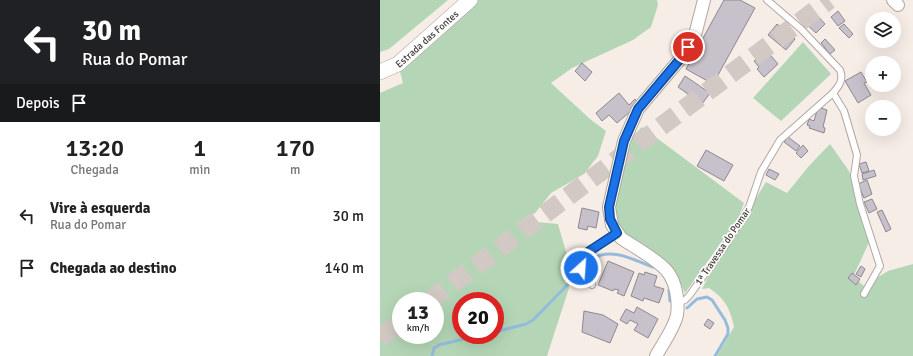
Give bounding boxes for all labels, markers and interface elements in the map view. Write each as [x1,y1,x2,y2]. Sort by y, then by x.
street label: Estrada das Fontes [393,8,462,70]
map controls [865,12,901,136]
button: layers [865,12,901,48]
text: 30 m [82,14,141,48]
icon: left [16,16,68,68]
pin [671,30,705,64]
icon: arrive [677,36,699,58]
text: Rua do Pomar [82,48,187,70]
button: + [865,56,901,92]
icon: arrive [68,92,90,114]
text: Depois [16,94,60,112]
button: − [865,100,901,136]
text: 13:20 [65,133,124,163]
text: 1 [193,133,206,163]
text: 170 [276,133,315,163]
text: Chegada [71,162,119,178]
text: min [189,162,210,178]
text: m [290,162,300,178]
text: Vire à esquerda [50,199,150,217]
icon: left [16,205,38,227]
street label: 1ª Travessa do Pomar [693,206,753,287]
text: 30 m [333,207,364,225]
text: Rua do Pomar [50,217,126,233]
position arrow [560,247,602,289]
icon: arrive [16,257,38,279]
text: Chegada ao destino [50,259,177,277]
text: 140 m [324,259,364,277]
speed limit sign: 20 [452,292,504,344]
text: 13 [407,300,429,325]
text: km/h [407,322,429,334]

